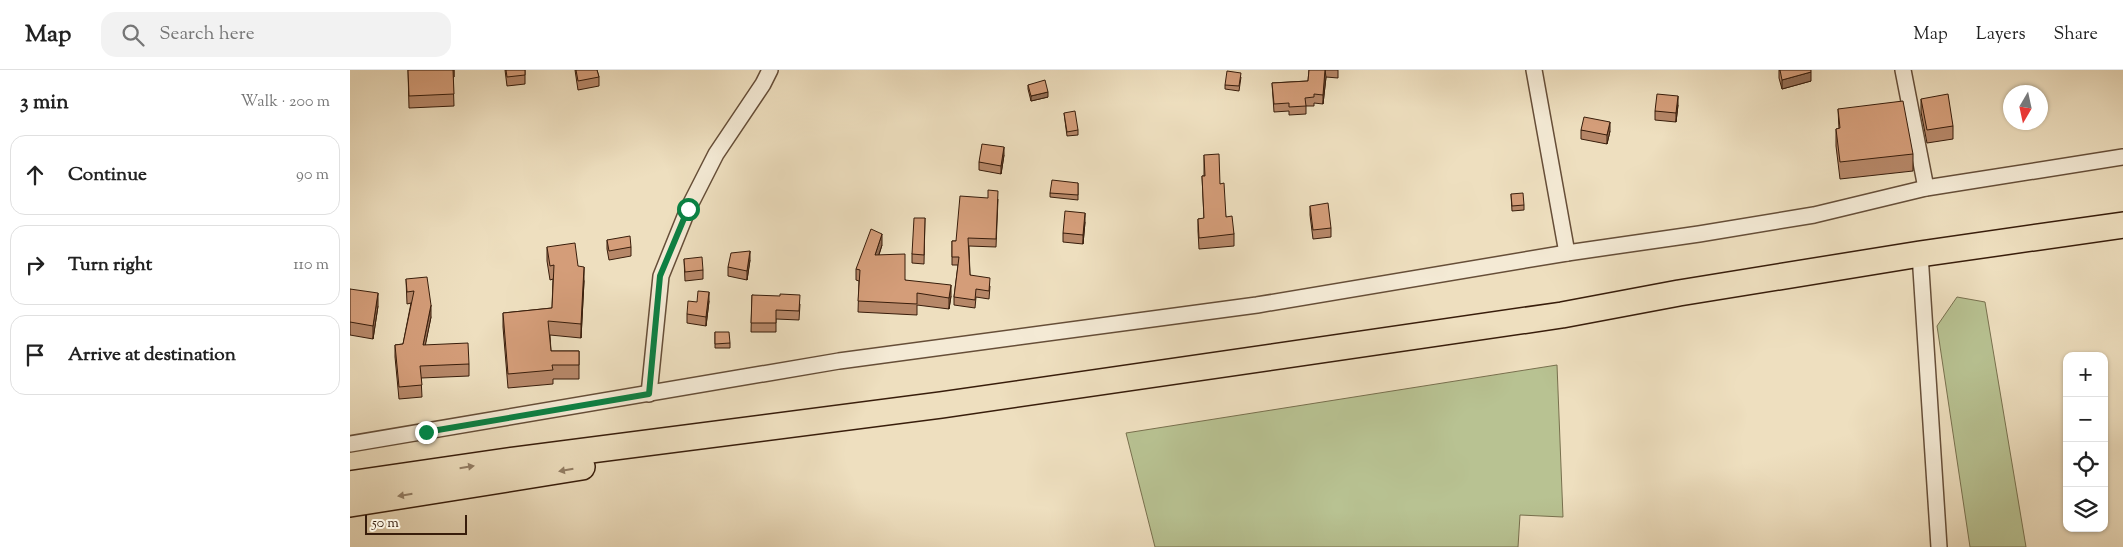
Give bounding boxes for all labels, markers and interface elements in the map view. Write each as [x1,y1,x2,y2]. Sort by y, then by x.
search box [101,12,451,57]
text: Map [25,18,71,52]
icon: search [119,21,147,49]
text: Search here [159,21,255,48]
text: Map [1913,22,1948,48]
text: Layers [1976,22,2026,48]
text: Share [2054,22,2098,48]
north arrow [2003,85,2048,130]
text: 3 min [20,88,69,118]
text: Walk · 200 m [241,91,330,114]
icon: ahead [21,161,49,189]
text: Continue [68,162,147,189]
text: 90 m [296,164,329,187]
route start [677,198,700,221]
icon: right [21,251,49,279]
text: Turn right [68,252,152,279]
text: 110 m [293,254,329,277]
icon: arrive [21,341,49,369]
text: Arrive at destination [68,342,236,369]
map controls [2063,352,2108,532]
button: + [2063,352,2108,397]
button: − [2063,397,2108,442]
route end [415,421,438,444]
button: locate [2063,442,2108,487]
one-way arrow [460,462,476,470]
one-way arrow [557,466,573,474]
button: layers [2063,487,2108,532]
one-way arrow [397,492,413,500]
scale bar [365,512,468,535]
text: 50 m [372,514,399,534]

